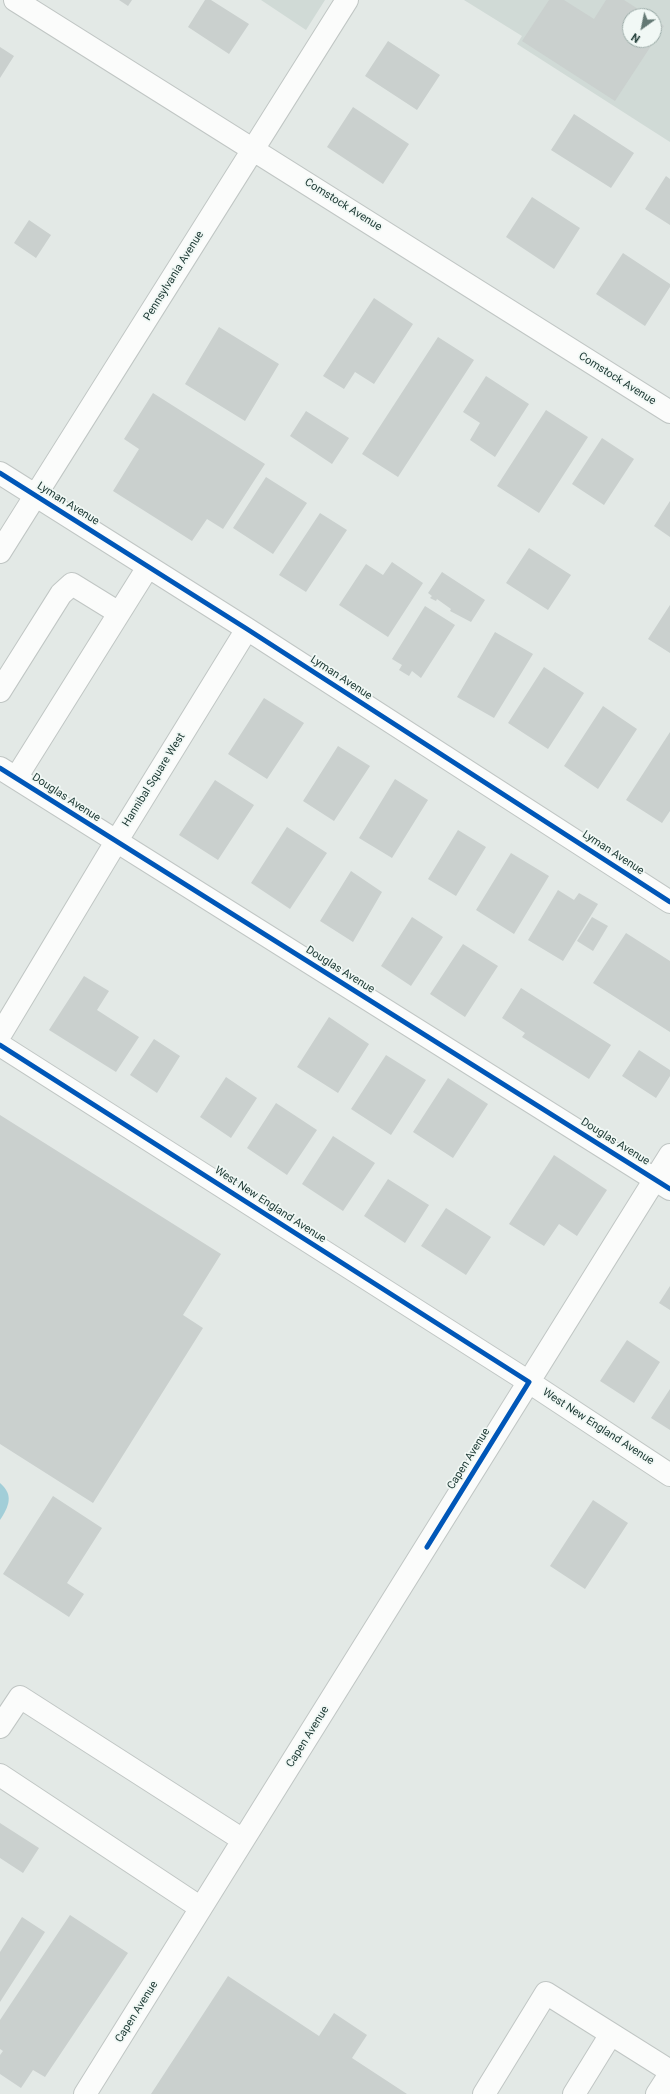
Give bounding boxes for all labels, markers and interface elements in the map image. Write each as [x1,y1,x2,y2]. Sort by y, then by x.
north arrow [622,8,662,48]
text: N [629,30,643,45]
street label: Comstock Avenue [302,176,384,234]
street label: Pennsylvania Avenue [141,229,207,323]
street label: Comstock Avenue [576,350,658,408]
street label: Lyman Avenue [34,480,102,528]
street label: Lyman Avenue [308,653,374,703]
street label: Hannibal Square West [120,731,188,829]
street label: Douglas Avenue [29,771,103,825]
street label: Lyman Avenue [580,828,646,878]
street label: Douglas Avenue [303,944,377,996]
street label: Douglas Avenue [578,1116,652,1168]
street label: West New England Avenue [212,1164,328,1246]
street label: West New England Avenue [540,1386,656,1468]
street label: Capen Avenue [445,1426,493,1492]
street label: Capen Avenue [284,1704,332,1770]
street label: Capen Avenue [113,1979,161,2045]

